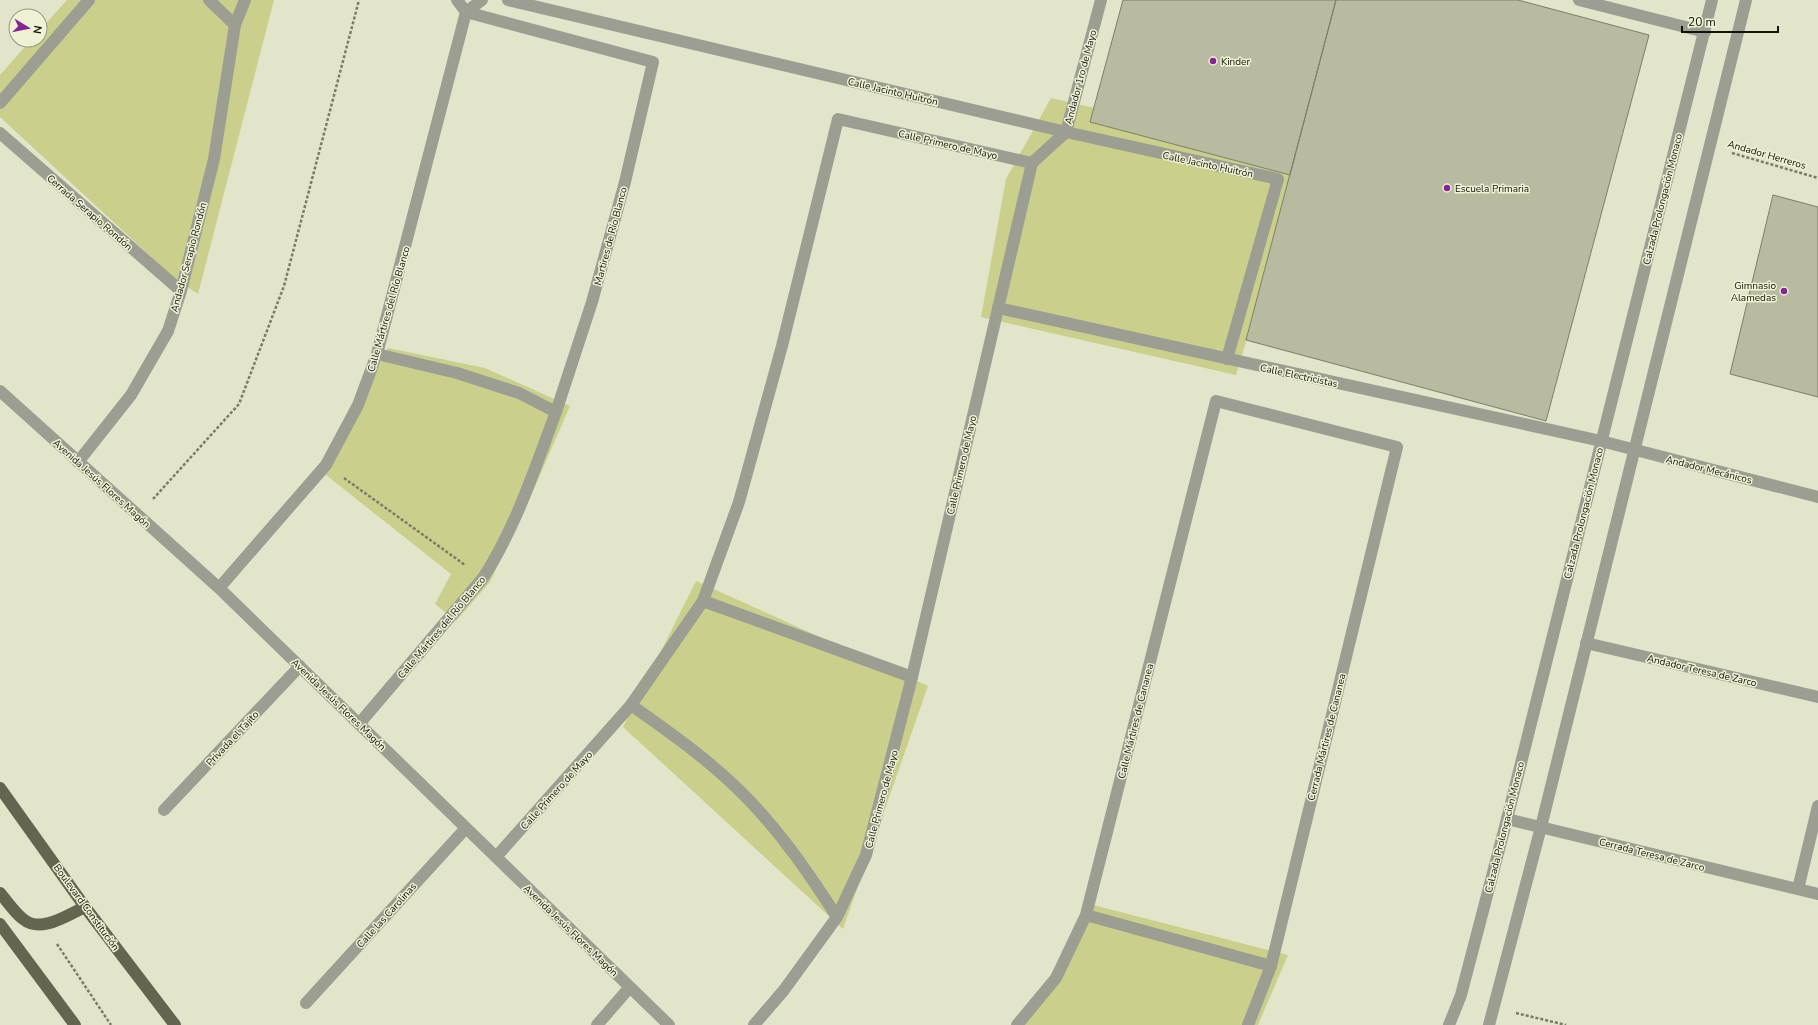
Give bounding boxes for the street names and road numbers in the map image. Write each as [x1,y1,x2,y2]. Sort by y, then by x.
street label: Andador 1ro de Mayo [1062,28,1100,126]
street label: Calle Jacinto Huitrón [846,75,939,109]
street label: Calle Primero de Mayo [897,127,999,163]
street label: Calzada Prolongación Monaco [1640,132,1686,266]
street label: Andador Herreros [1726,137,1808,173]
street label: Calle Jacinto Huitrón [1161,149,1254,181]
street label: Cerrada Serapio Rondón [44,172,135,254]
street label: Martires de Río Blanco [591,185,631,287]
street label: Andador Serapio Rondón [168,201,210,314]
street label: Calle Mártires del Río Blanco [364,244,414,374]
street label: Calle Electricistas [1259,361,1339,391]
street label: Calle Primero de Mayo [944,414,980,516]
street label: Avenida Jesús Flores Magón [50,436,153,531]
street label: Calzada Prolongación Monaco [1561,446,1607,580]
street label: Andador Mecánicos [1664,452,1753,487]
street label: Calle Mártires del Río Blanco [395,573,489,682]
street label: Andador Teresa de Zarco [1646,652,1758,691]
street label: Avenida Jesús Flores Magón [288,656,389,754]
street label: Calle Mártires de Cananea [1115,662,1157,780]
street label: Cerrada Mártires de Cananea [1304,672,1350,802]
street label: Privada el Tajito [203,708,262,770]
street label: Calle Primero de Mayo [518,748,596,833]
street label: Calle Primero de Mayo [862,748,902,850]
street label: Calzada Prolongación Monaco [1482,760,1528,894]
street label: Cerrada Teresa de Zarco [1598,835,1706,875]
street label: Boulevard Constitución [50,861,122,954]
street label: Calle las Carolinas [354,880,420,951]
street label: Avenida Jesús Flores Magón [520,882,621,980]

